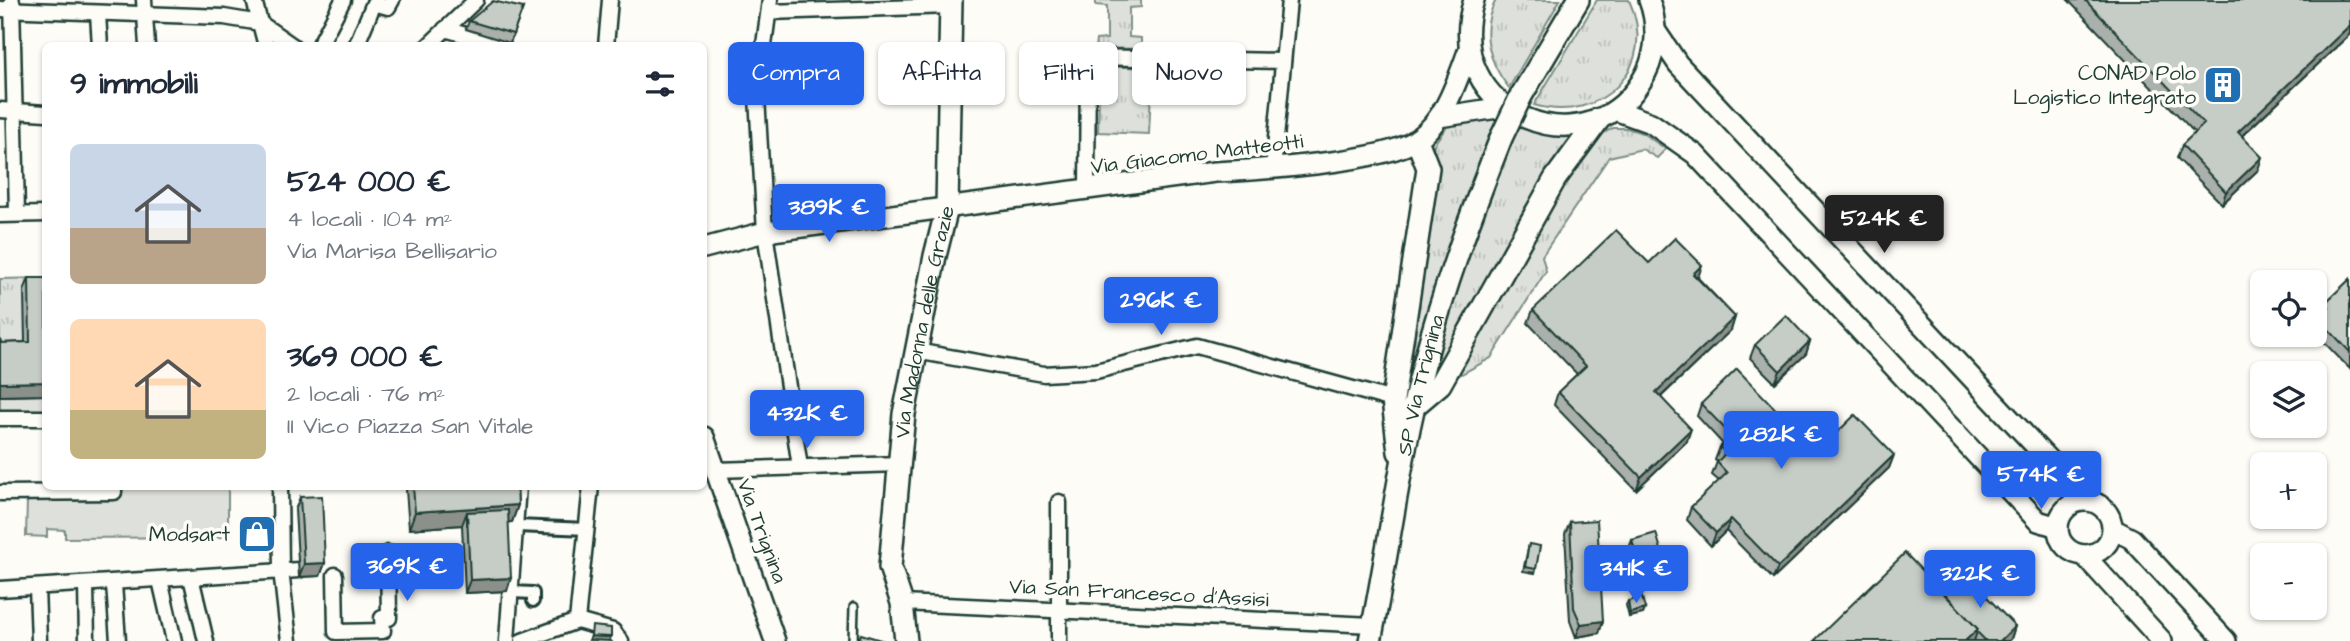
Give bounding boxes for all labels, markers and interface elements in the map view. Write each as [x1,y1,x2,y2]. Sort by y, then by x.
chip: Compra [728,42,864,105]
chip: Affitta [878,42,1005,105]
chip: Filtri [1019,42,1118,105]
chip: Nuovo [1132,42,1246,105]
place label: CONAD Polo Logistico Integrato [2013,59,2196,114]
text: 9 immobili [70,63,198,105]
building icon: CONAD Polo Logistico Integrato [2202,64,2244,106]
icon: filters [641,65,679,103]
street label: Via Giacomo Matteotti [1089,127,1305,181]
text: 524 000 € [287,161,450,203]
icon: home [126,172,210,256]
pin: 389K € [772,184,886,244]
text: 389K € [788,191,870,223]
pin: 524K € [1827,196,1941,255]
text: 524K € [1841,202,1927,234]
text: 4 locali · 104 m² [287,203,452,235]
street label: Via Madonna delle Grazie [887,203,962,439]
text: Via Marisa Bellisario [287,235,497,267]
map controls [2250,270,2327,620]
button: locate [2250,270,2327,347]
pin: 296K € [1104,278,1218,337]
text: 296K € [1120,284,1202,316]
street label: SP Via Trignina [1389,310,1452,458]
text: 369 000 € [287,336,443,378]
icon: home [126,347,210,431]
button: layers [2250,361,2327,438]
text: 2 locali · 76 m² [287,378,445,410]
pin: 432K € [750,391,864,450]
text: 432K € [766,397,848,429]
text: II Vico Piazza San Vitale [287,410,533,442]
pin: 282K € [1724,412,1838,471]
text: 282K € [1740,418,1822,450]
pin: 574K € [1984,452,2098,511]
button: + [2250,452,2327,529]
text: 574K € [1997,458,2085,490]
street label: Via Trignina [728,475,794,588]
shop icon: Modsart [236,513,278,555]
place label: Modsart [149,520,230,549]
button: − [2250,543,2327,620]
pin: 369K € [350,544,464,603]
pin: 341K € [1579,546,1693,605]
text: 369K € [367,550,447,582]
pin: 322K € [1923,550,2037,610]
text: 341K € [1600,552,1672,584]
text: 322K € [1940,557,2020,589]
street label: Via San Francesco d'Assisi [1008,572,1270,614]

